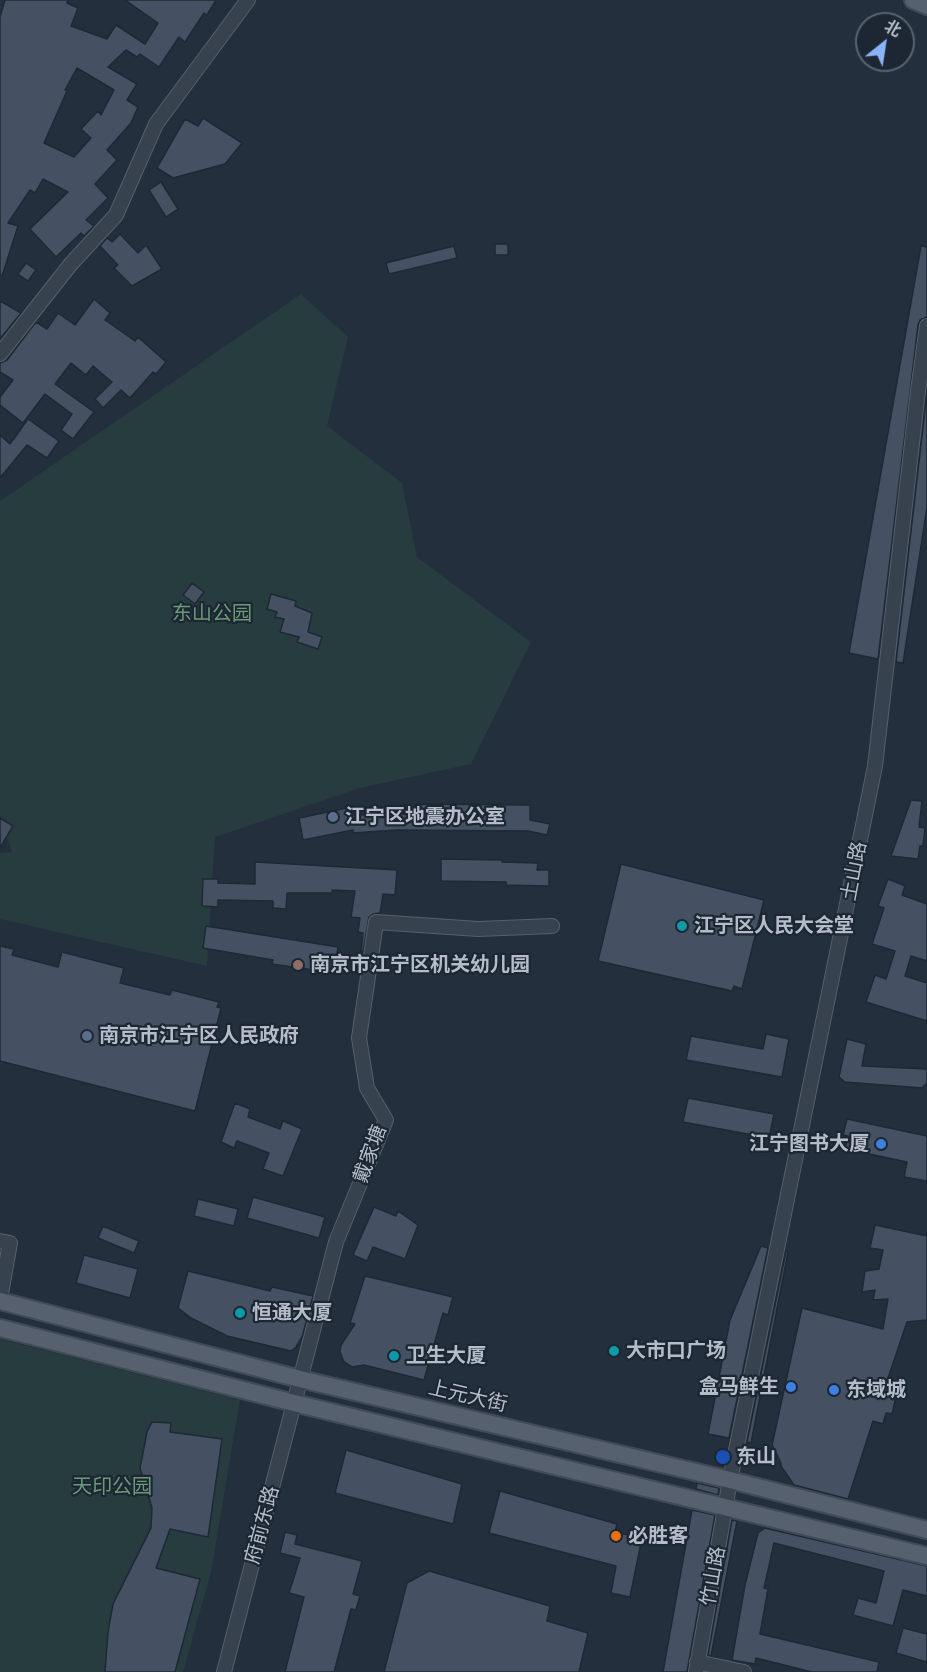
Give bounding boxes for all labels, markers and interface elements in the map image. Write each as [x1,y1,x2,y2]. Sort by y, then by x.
north arrow [855,12,915,72]
text: 北 [882,16,904,40]
park label: 东山公园 [172,602,252,626]
place label: 江宁区地震办公室 [345,805,505,829]
marker: 江宁区地震办公室 [326,810,340,824]
street label: 土山路 [836,839,872,903]
place label: 江宁区人民大会堂 [694,914,854,938]
marker: 江宁区人民大会堂 [675,919,689,933]
place label: 南京市江宁区机关幼儿园 [310,953,530,977]
marker: 南京市江宁区机关幼儿园 [291,958,305,972]
place label: 南京市江宁区人民政府 [99,1024,299,1048]
marker: 南京市江宁区人民政府 [80,1029,94,1043]
street label: 戴家塘 [348,1122,392,1186]
place label: 江宁图书大厦 [749,1132,869,1156]
marker: 江宁图书大厦 [874,1137,888,1151]
place label: 恒通大厦 [252,1301,332,1325]
marker: 恒通大厦 [233,1306,247,1320]
place label: 大市口广场 [626,1339,726,1363]
place label: 卫生大厦 [406,1344,486,1368]
marker: 大市口广场 [607,1344,621,1358]
marker: 卫生大厦 [387,1349,401,1363]
street label: 上元大街 [426,1375,510,1417]
place label: 盒马鲜生 [699,1375,779,1399]
place label: 东域城 [846,1378,906,1402]
marker: 盒马鲜生 [784,1380,798,1394]
marker: 东域城 [827,1383,841,1397]
place label: 东山 [736,1445,776,1469]
marker: 东山 [714,1448,732,1466]
park label: 天印公园 [72,1475,152,1499]
street label: 府前东路 [240,1483,284,1567]
place label: 必胜客 [628,1524,688,1548]
marker: 必胜客 [609,1529,623,1543]
street label: 竹山路 [696,1544,730,1608]

